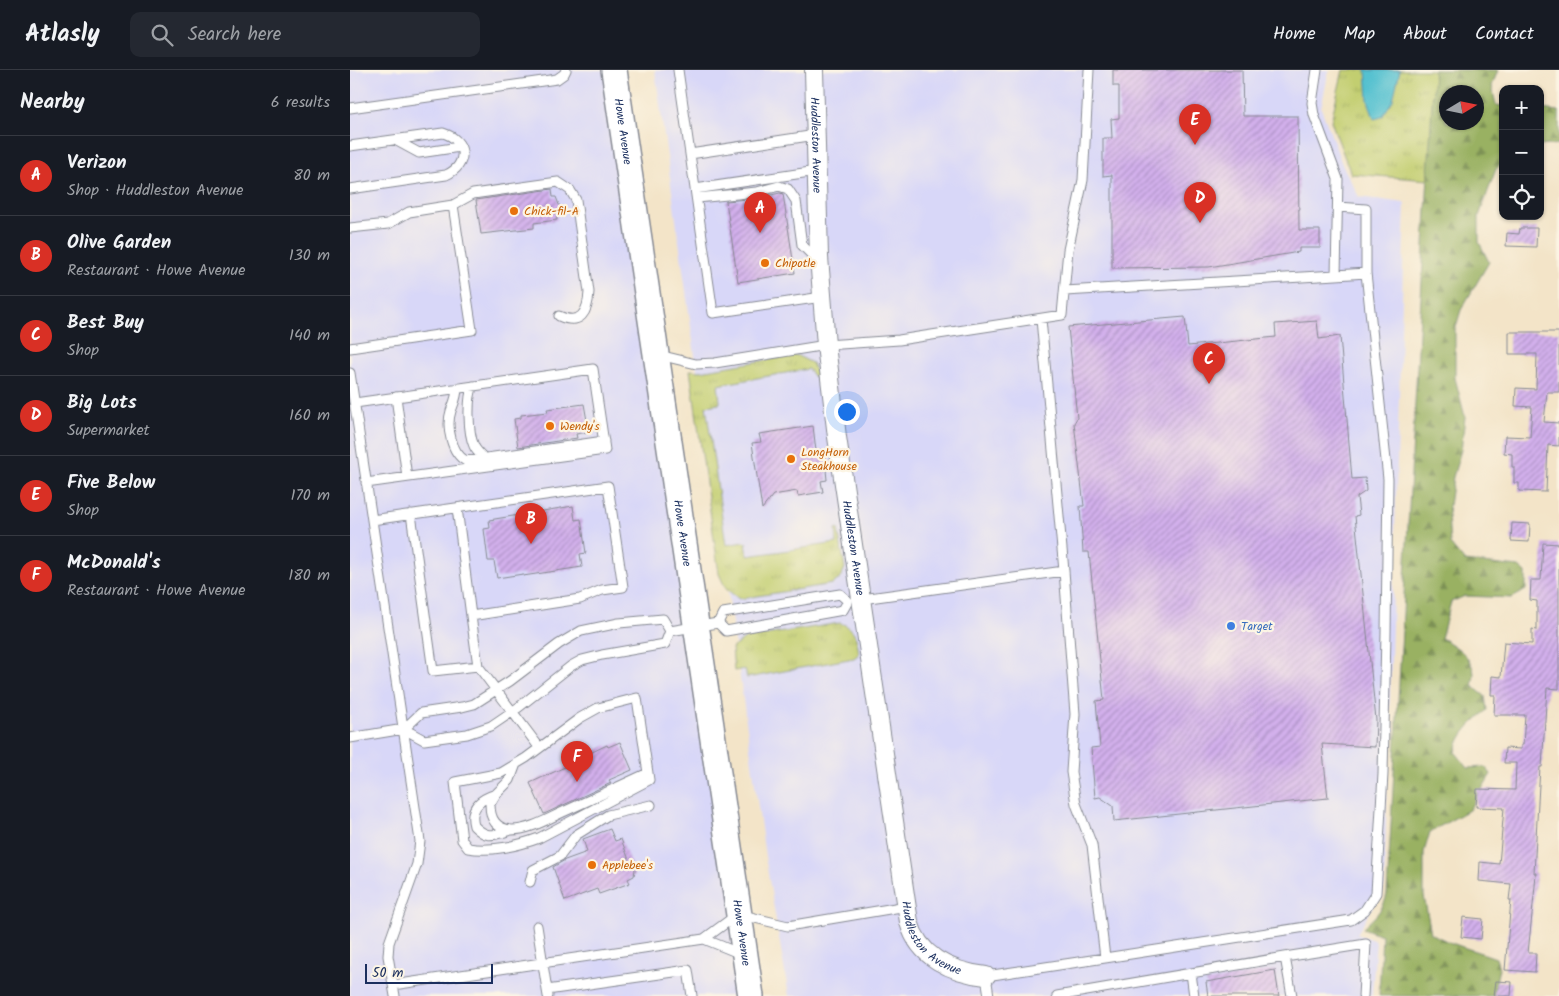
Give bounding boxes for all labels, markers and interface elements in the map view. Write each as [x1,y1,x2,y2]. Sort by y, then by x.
search box [130,12,480,57]
text: Atlasly [25,15,100,54]
text: Search here [188,20,281,50]
text: Home [1273,20,1316,49]
text: Map [1344,20,1375,49]
text: About [1403,20,1447,49]
text: Contact [1475,20,1534,49]
icon: search [148,21,176,49]
north arrow [1439,85,1484,130]
map controls [1499,85,1544,220]
button: + [1499,85,1544,130]
text: Nearby [20,86,85,119]
text: 6 results [271,90,330,115]
street label: Howe Avenue [609,97,637,167]
street label: Huddleston Avenue [805,97,827,194]
pin: E [1179,104,1211,145]
button: − [1499,130,1544,175]
text: Verizon [67,148,127,178]
text: A [31,163,41,188]
text: 80 m [293,163,330,188]
button: locate [1499,175,1544,220]
text: Shop · Huddleston Avenue [67,178,243,203]
pin: D [1184,182,1216,223]
pin: A [744,192,776,233]
place label: Chick-fil-A [524,202,579,221]
marker: Chick-fil-A [508,205,520,217]
text: Olive Garden [67,228,171,258]
text: B [31,243,41,268]
text: 130 m [289,243,330,268]
place label: Chipotle [775,254,816,273]
marker: Chipotle [759,257,771,269]
text: Restaurant · Howe Avenue [67,258,245,283]
text: Best Buy [67,308,144,338]
text: C [31,323,41,348]
text: 140 m [289,323,330,348]
text: Shop [67,338,99,363]
pin: C [1193,343,1225,384]
text: Big Lots [67,388,137,418]
your location [834,399,860,425]
text: D [31,403,41,428]
text: 160 m [289,403,330,428]
place label: Wendy's [560,417,600,436]
text: Supermarket [67,418,150,443]
marker: Wendy's [544,420,556,432]
place label: LongHorn Steakhouse [801,443,857,476]
marker: LongHorn Steakhouse [785,453,797,465]
text: Five Below [67,468,155,498]
text: E [32,483,40,508]
text: 170 m [290,483,330,508]
text: Shop [67,498,99,523]
street label: Howe Avenue [668,498,697,568]
street label: Huddleston Avenue [837,499,870,597]
pin: B [515,503,547,544]
text: McDonald's [67,548,161,578]
text: F [32,563,40,588]
text: 180 m [288,563,330,588]
text: Restaurant · Howe Avenue [67,578,245,603]
place label: Target [1241,617,1273,636]
marker: Target [1225,620,1237,632]
pin: F [561,741,593,782]
place label: Applebee's [602,856,653,875]
marker: Applebee's [586,859,598,871]
street label: Howe Avenue [727,898,756,968]
street label: Huddleston Avenue [896,900,965,980]
scale bar [365,961,492,984]
text: 50 m [372,962,403,984]

